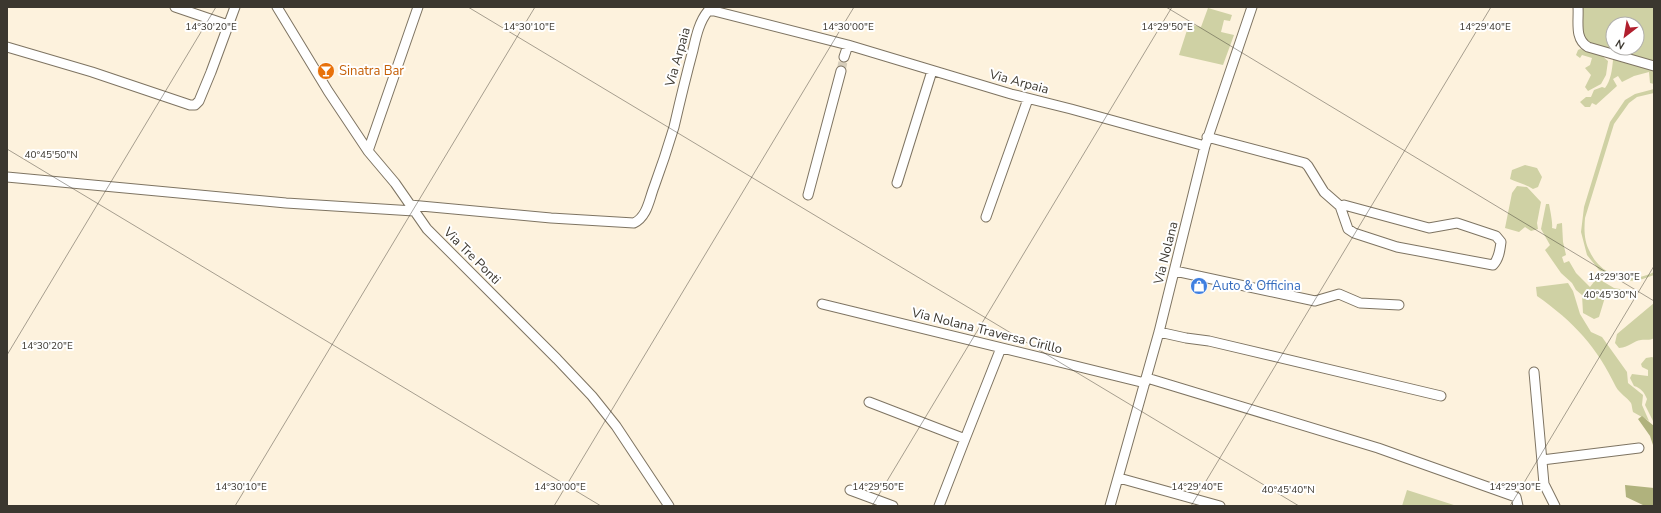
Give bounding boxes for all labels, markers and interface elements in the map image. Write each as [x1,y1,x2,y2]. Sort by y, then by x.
north arrow [1605,16,1645,56]
text: 14°30'20"E [185,20,237,34]
text: 14°30'10"E [503,20,555,34]
text: 14°30'00"E [822,20,874,34]
text: 14°29'50"E [1141,20,1193,34]
text: 14°29'40"E [1459,20,1511,34]
street label: Via Arpaia [661,25,695,90]
text: N [1613,36,1627,53]
bar icon: Sinatra Bar [316,61,336,81]
place label: Sinatra Bar [339,62,404,80]
street label: Via Arpaia [986,65,1051,99]
text: 40°45'50"N [24,148,78,162]
street label: Via Nolana [1149,220,1182,287]
street label: Via Tre Ponti [439,223,505,289]
text: 14°29'30"E [1588,270,1640,284]
shop icon: Auto & Officina [1189,276,1209,296]
place label: Auto & Officina [1212,277,1301,295]
text: 40°45'30"N [1583,288,1637,302]
street label: Via Nolana Traversa Cirillo [909,303,1064,358]
text: 14°30'20"E [21,339,73,353]
text: 14°30'10"E [215,480,267,494]
text: 14°30'00"E [534,480,586,494]
text: 14°29'50"E [852,480,904,494]
text: 14°29'40"E [1171,480,1223,494]
text: 14°29'30"E [1489,480,1541,494]
text: 40°45'40"N [1261,483,1315,497]

